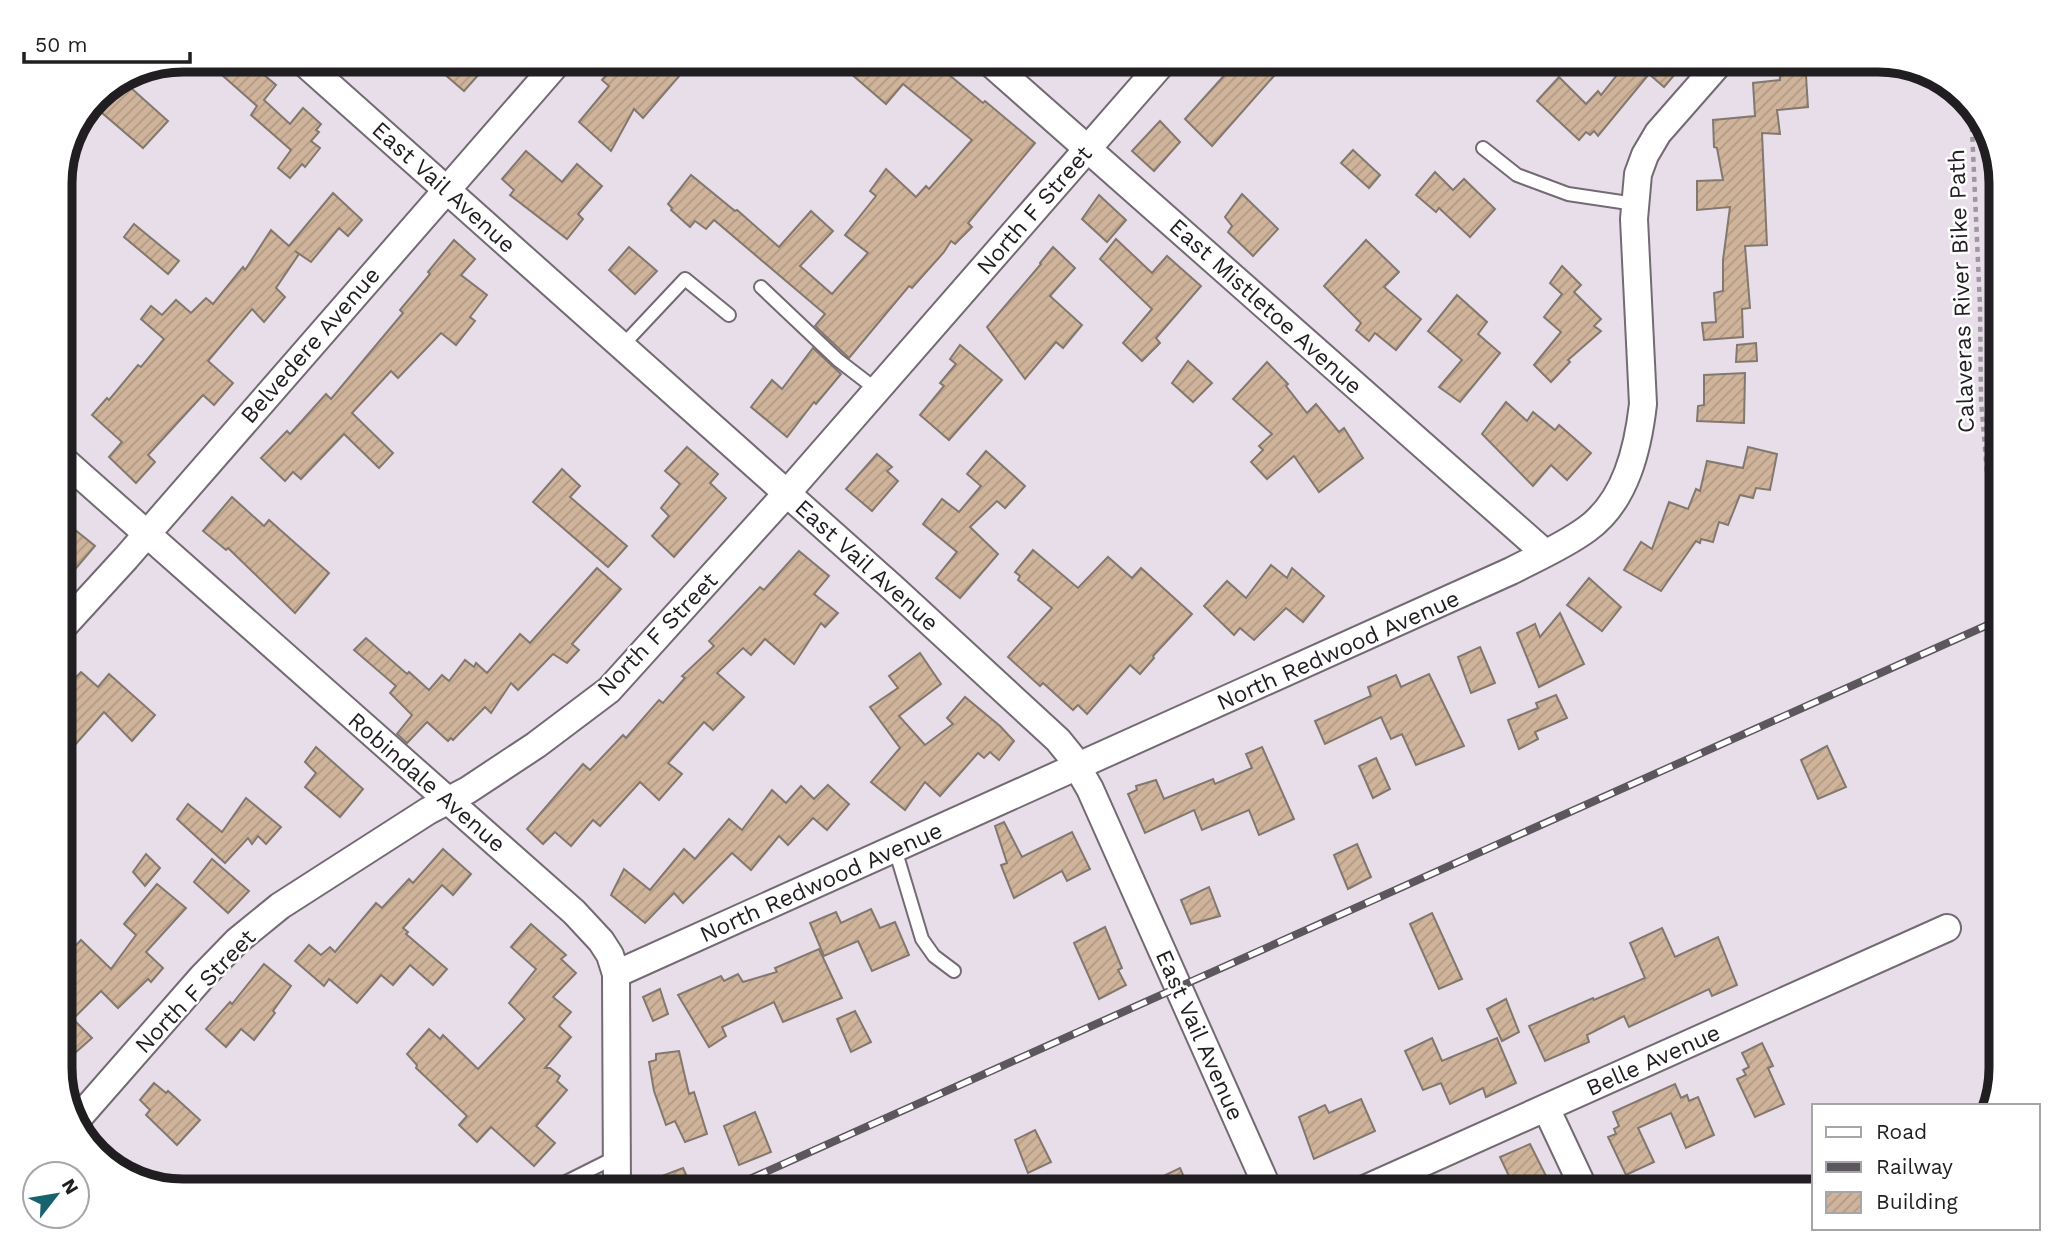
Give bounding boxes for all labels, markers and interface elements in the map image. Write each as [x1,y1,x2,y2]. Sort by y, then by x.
scale bar [24,21,191,65]
text: 50 m [35,32,87,57]
street label: East Vail Avenue [366,116,521,259]
street label: North F Street [971,140,1098,280]
street label: Calaveras River Bike Path [1943,148,1980,434]
street label: East Mistletoe Avenue [1164,213,1368,400]
street label: Belvedere Avenue [235,262,386,429]
street label: East Vail Avenue [789,494,944,637]
street label: North F Street [592,567,723,702]
street label: North Redwood Avenue [1213,585,1464,716]
street label: Robindale Avenue [343,707,511,858]
street label: North Redwood Avenue [696,817,947,948]
street label: North F Street [130,924,261,1059]
street label: East Vail Avenue [1150,946,1249,1125]
street label: Belle Avenue [1582,1019,1724,1102]
legend [1812,1104,2040,1230]
text: Road [1876,1119,1927,1144]
text: Railway [1876,1154,1953,1179]
north arrow [21,1160,91,1230]
text: N [57,1175,84,1198]
text: Building [1876,1189,1958,1214]

